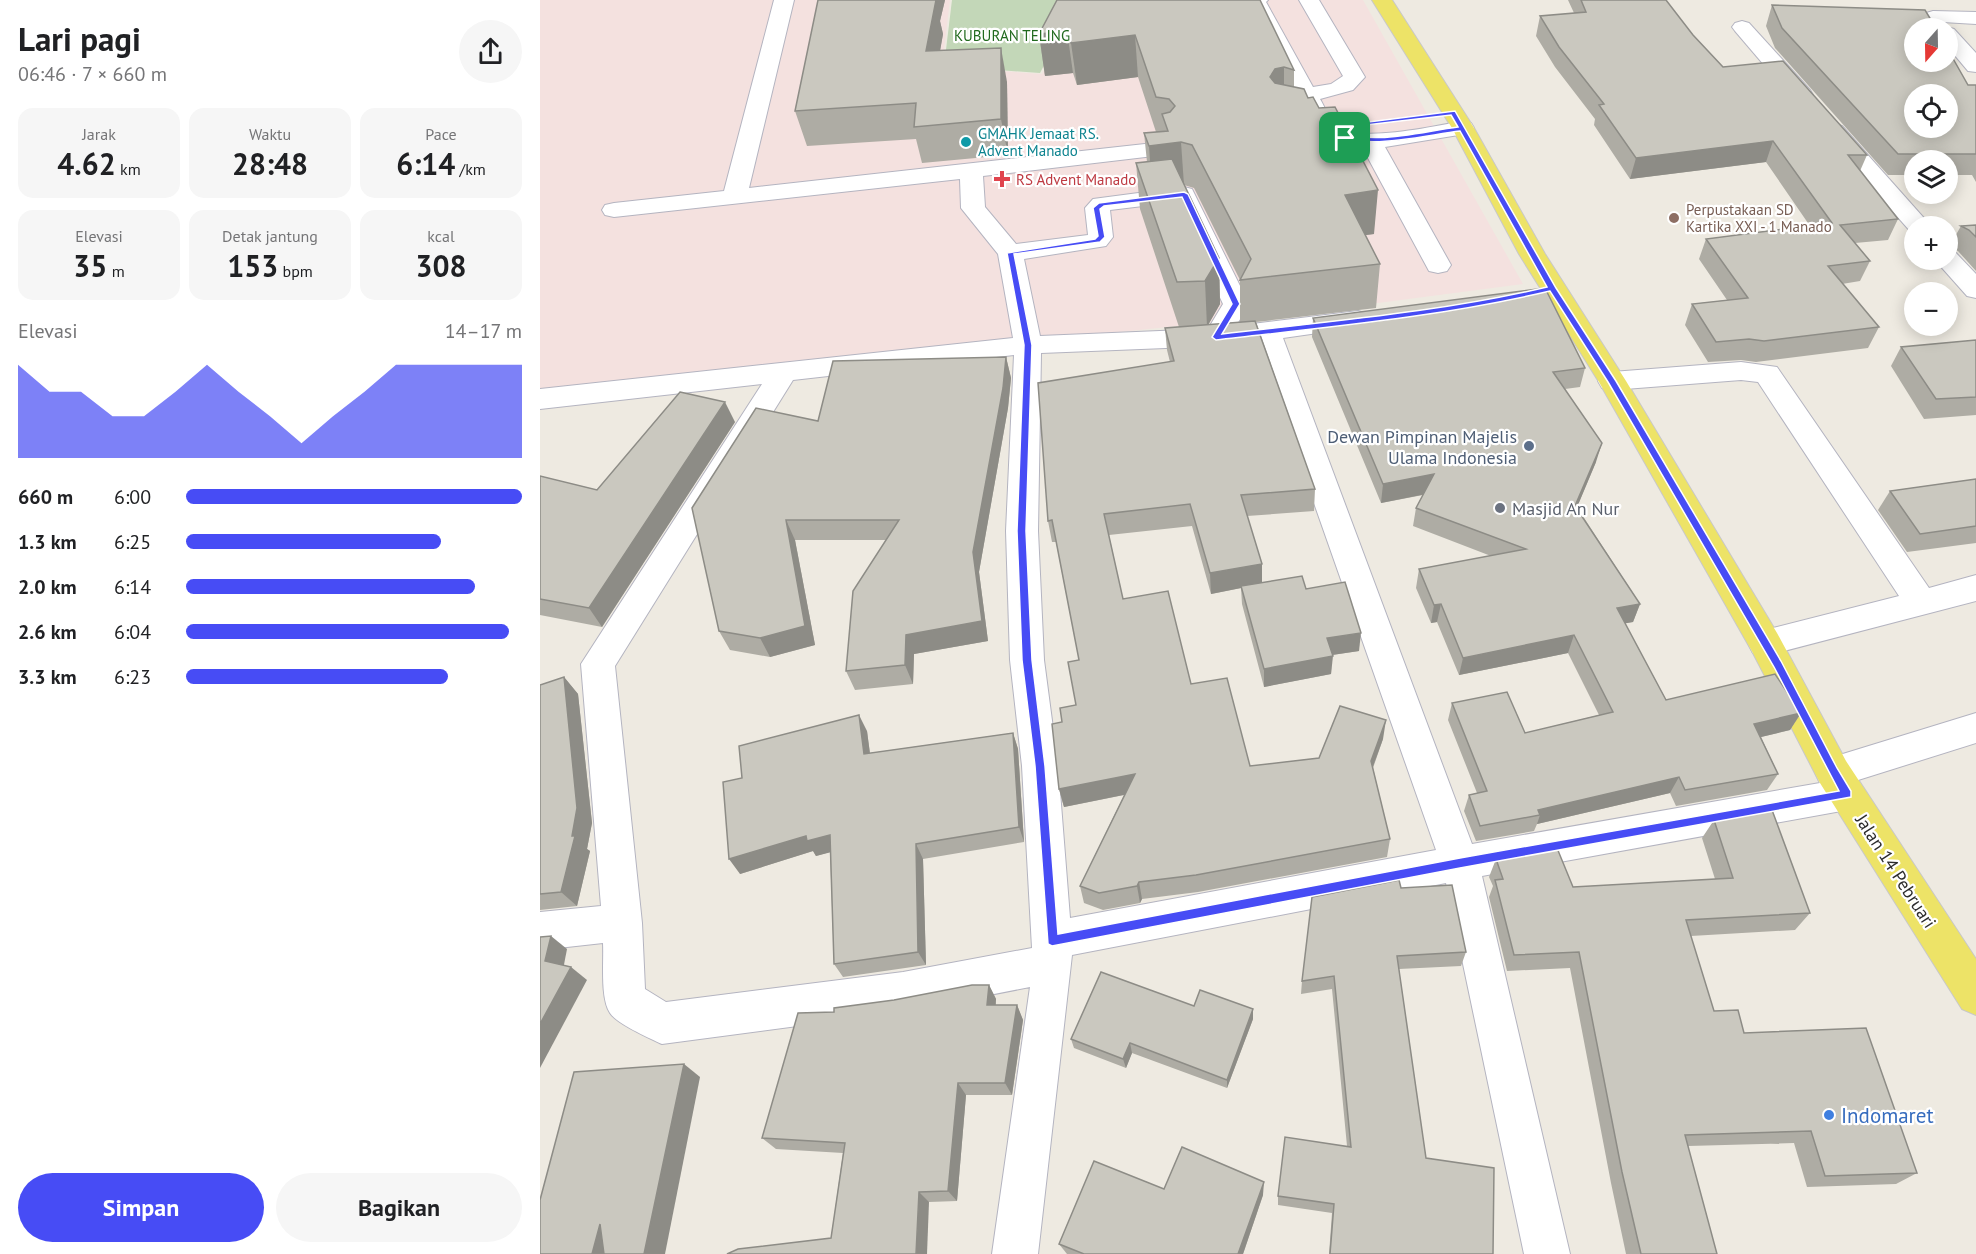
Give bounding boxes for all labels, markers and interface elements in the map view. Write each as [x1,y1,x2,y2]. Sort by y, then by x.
text: Lari pagi [18,17,141,60]
north arrow [1904,18,1958,72]
map controls [1904,18,1958,336]
button: share [459,20,522,83]
park label: KUBURAN TELING [954,26,1070,45]
text: 06:46 · 7 × 660 m [18,61,167,87]
button: locate [1904,84,1958,138]
pin [1319,112,1370,163]
icon: arrive [1328,121,1361,154]
text: Jarak [82,124,116,144]
text: Waktu [249,124,291,144]
text: Pace [425,124,457,144]
place label: GMAHK Jemaat RS. Advent Manado [978,124,1099,160]
marker: GMAHK Jemaat RS. Advent Manado [959,135,973,149]
text: 4.62 [57,144,116,183]
text: 28:48 [232,144,308,183]
text: 6:14 [396,144,455,183]
button: layers [1904,150,1958,204]
text: km [116,159,141,179]
text: /km [455,159,486,179]
marker: RS Advent Manado [993,170,1011,188]
place label: RS Advent Manado [1016,170,1136,189]
place label: Perpustakaan SD Kartika XXI - 1 Manado [1686,200,1832,236]
marker: Perpustakaan SD Kartika XXI - 1 Manado [1667,211,1681,225]
button: + [1904,216,1958,270]
text: Elevasi [75,226,123,246]
text: Detak jantung [222,226,318,246]
text: kcal [427,226,455,246]
text: 35 [73,246,107,285]
text: 153 [227,246,278,285]
text: 308 [415,246,467,285]
text: m [107,261,125,281]
text: bpm [278,261,313,281]
button: − [1904,282,1958,336]
text: Elevasi [18,318,78,344]
text: 14–17 m [445,318,522,344]
place label: Dewan Pimpinan Majelis Ulama Indonesia [1327,425,1517,469]
marker: Dewan Pimpinan Majelis Ulama Indonesia [1522,439,1536,453]
text: 660 m [18,484,73,510]
text: 6:00 [114,484,151,510]
place label: Masjid An Nur [1512,497,1619,520]
marker: Masjid An Nur [1493,501,1507,515]
text: 1.3 km [18,529,77,555]
text: 6:25 [114,529,151,555]
text: 2.0 km [18,574,77,600]
text: 6:14 [114,574,151,600]
text: 2.6 km [18,619,77,645]
text: 6:04 [114,619,151,645]
text: 3.3 km [18,664,77,690]
text: 6:23 [114,664,151,690]
street label: Jalan 14 Pebruari [1850,809,1941,932]
place label: Indomaret [1841,1102,1934,1129]
marker: Indomaret [1822,1108,1836,1122]
button: Simpan [18,1173,264,1242]
button: Bagikan [276,1173,522,1242]

